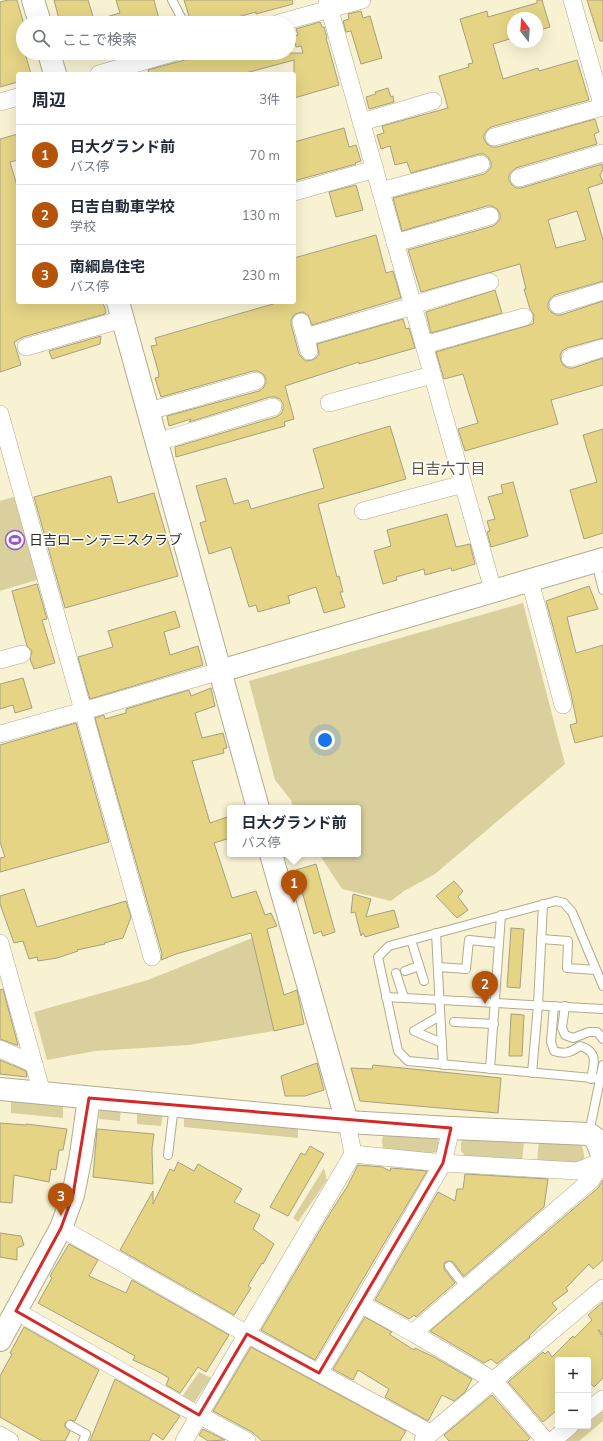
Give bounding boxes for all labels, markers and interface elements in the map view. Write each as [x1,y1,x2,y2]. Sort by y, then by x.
north arrow [507,12,543,48]
search box [16,16,296,60]
icon: search [30,27,52,49]
text: ここで検索 [62,30,137,49]
text: 周辺 [32,89,66,110]
text: 3件 [259,91,280,107]
text: 日大グランド前 [70,137,175,156]
text: 1 [41,147,49,163]
text: 70 m [250,147,280,163]
text: バス停 [70,158,109,174]
text: 日吉自動車学校 [70,197,175,216]
text: 2 [41,207,49,223]
text: 130 m [242,207,280,223]
text: 学校 [70,218,96,234]
text: 南綱島住宅 [70,257,145,276]
text: 3 [41,267,49,283]
text: 230 m [242,267,280,283]
text: バス停 [70,278,109,294]
district label: 日吉六丁目 [410,459,486,478]
sports icon: 日吉ローンテニスクラブ [4,529,26,551]
place label: 日吉ローンテニスクラブ [29,531,182,549]
your location [315,730,335,750]
popup [227,805,361,857]
text: 日大グランド前 [241,813,347,832]
text: バス停 [241,834,281,850]
pin: 1 [281,870,307,903]
pin: 2 [472,971,498,1004]
pin: 3 [48,1183,74,1216]
map controls [555,1357,591,1429]
button: + [555,1357,591,1393]
button: − [555,1393,591,1429]

